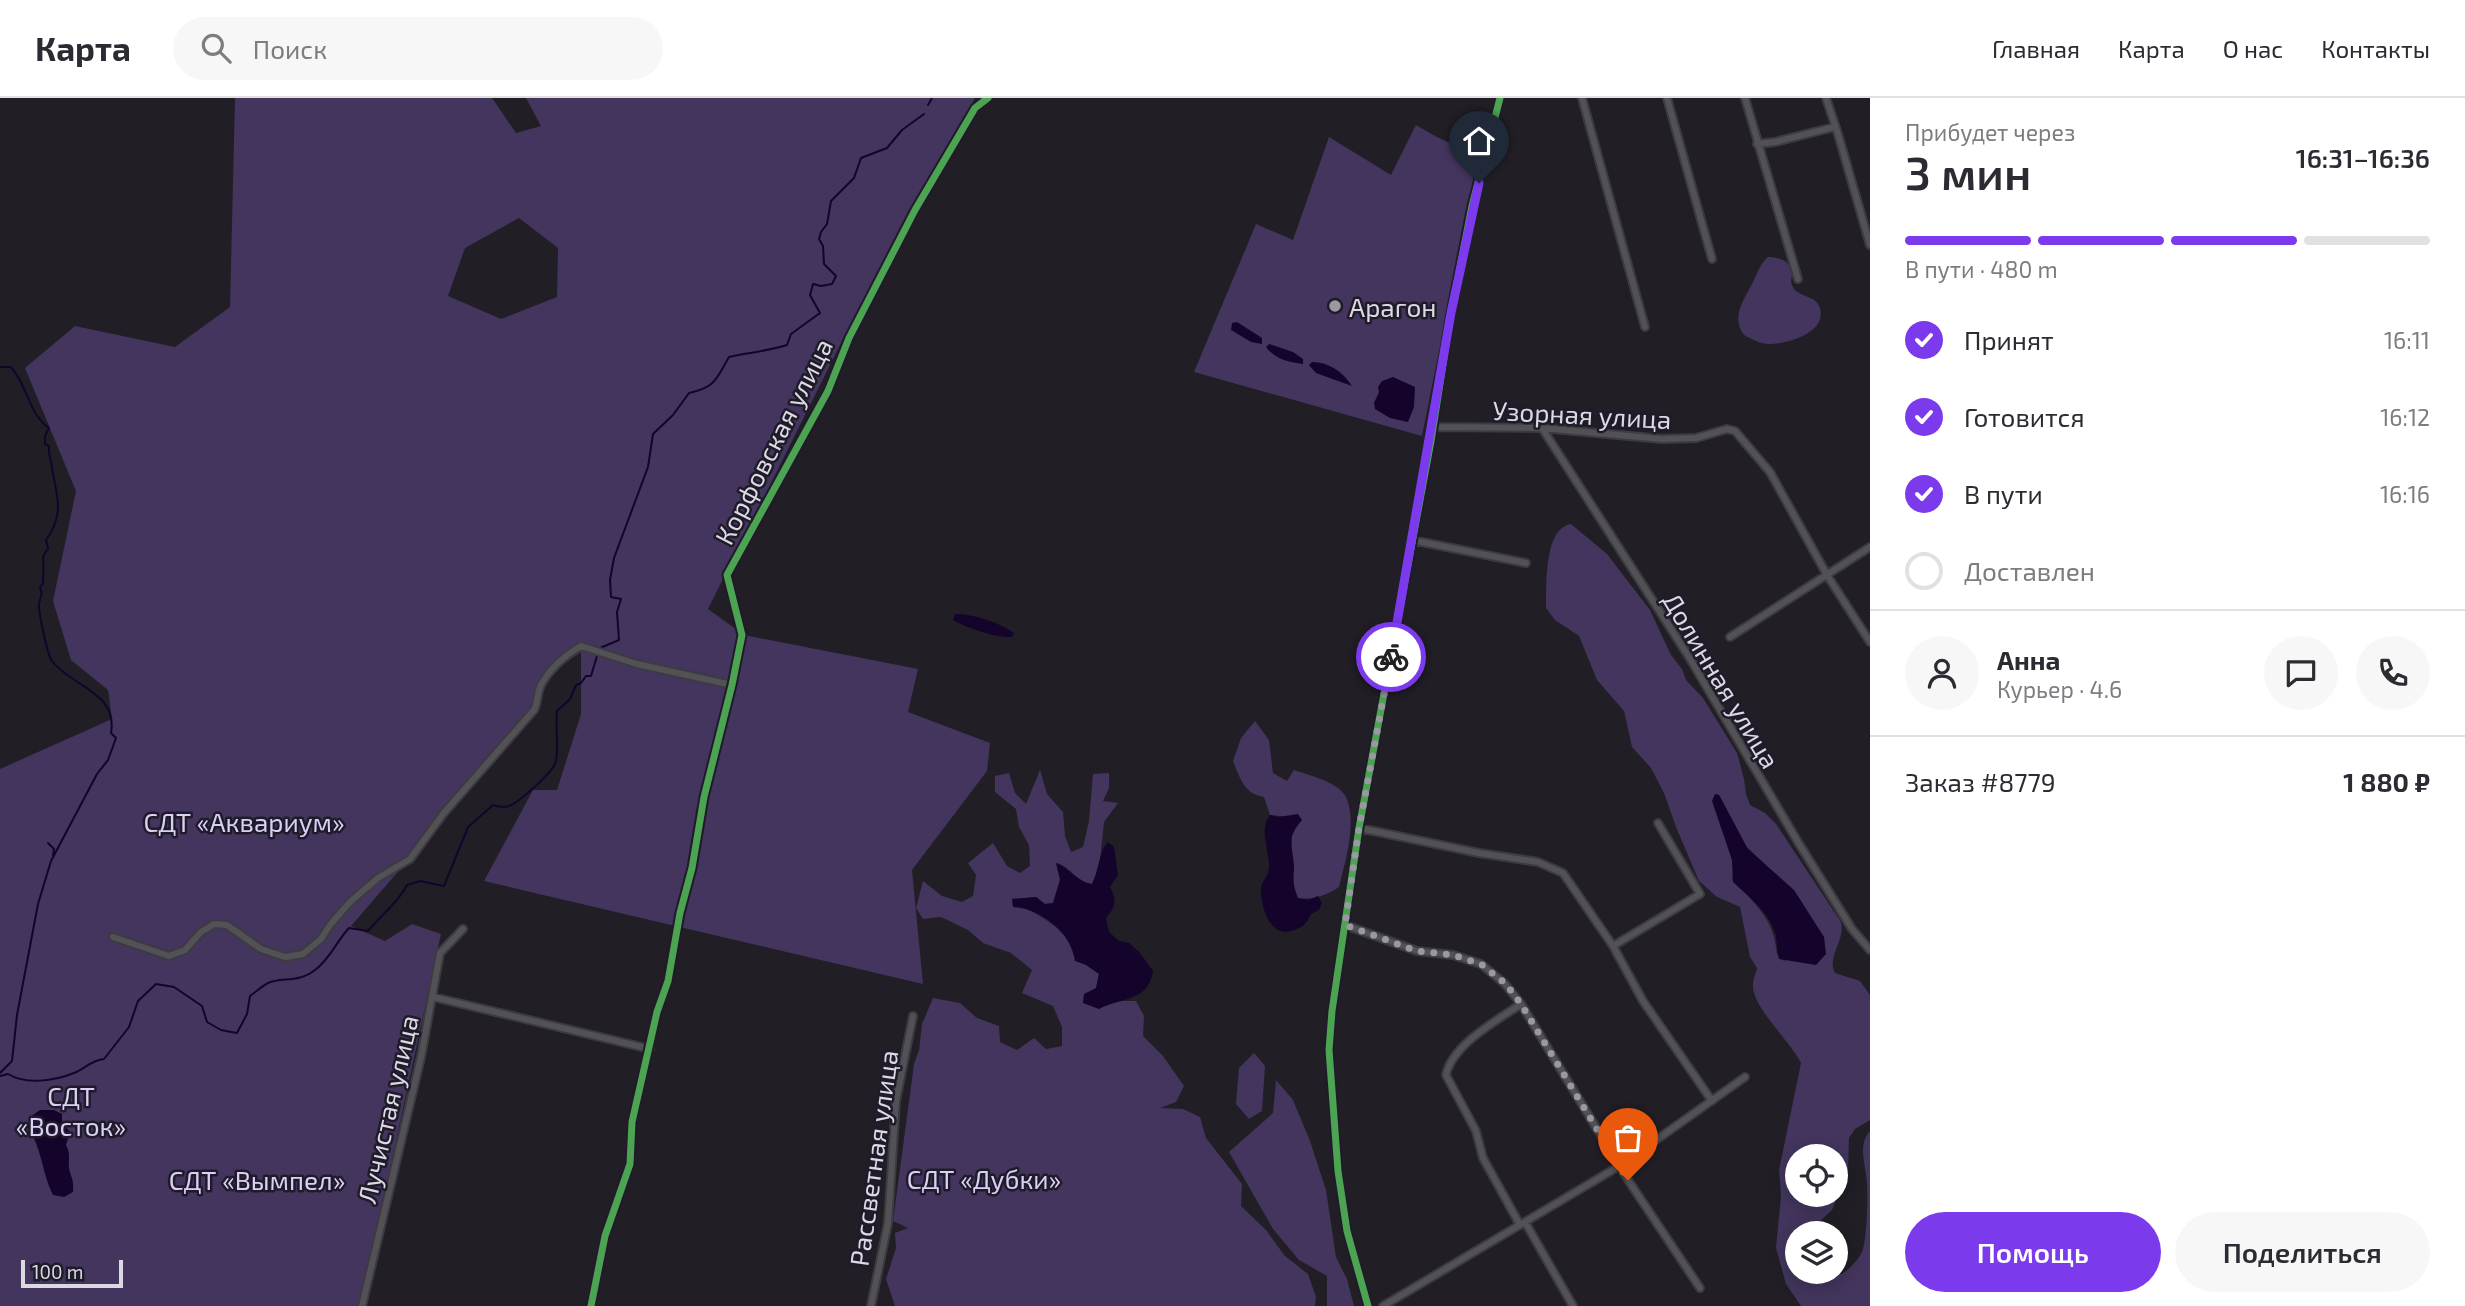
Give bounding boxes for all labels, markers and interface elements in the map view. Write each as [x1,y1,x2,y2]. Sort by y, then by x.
search box [173,17,663,80]
text: Карта [35,28,131,68]
icon: search [197,29,235,67]
text: Поиск [253,33,327,64]
text: Главная [1992,34,2080,63]
text: Карта [2118,34,2185,63]
text: О нас [2223,34,2283,63]
text: Контакты [2321,34,2430,63]
pin [1449,111,1509,183]
text: Прибудет через [1905,118,2075,146]
icon: home [1460,122,1498,160]
text: 16:31–16:36 [2296,142,2430,173]
text: 3 мин [1905,144,2031,199]
text: В пути · 480 m [1905,255,2058,283]
place label: Арагон [1349,291,1436,322]
marker: Арагон [1327,298,1343,314]
icon: check [1905,321,1943,359]
text: Принят [1964,324,2054,355]
text: 16:11 [2384,326,2430,354]
street label: Корфовская улица [708,333,839,550]
street label: Узорная улица [1492,394,1672,435]
icon: check [1905,398,1943,436]
text: Готовится [1964,401,2085,432]
text: 16:12 [2380,403,2430,431]
icon: check [1905,475,1943,513]
text: В пути [1964,478,2043,509]
text: 16:16 [2380,480,2430,508]
text: Доставлен [1964,555,2095,586]
street label: Долинная улица [1656,586,1787,774]
courier [1356,622,1426,692]
button: person [1905,636,1979,710]
button: chat [2264,636,2338,710]
button: phone [2356,636,2430,710]
icon: bike [1372,638,1410,676]
text: Анна [1997,644,2060,675]
text: Курьер · 4.6 [1997,675,2122,703]
text: Заказ #8779 [1905,766,2056,797]
text: 1 880 ₽ [2343,766,2430,797]
park label: СДТ «Аквариум» [143,806,345,838]
street label: Лучистая улица [350,1012,425,1206]
street label: Рассветная улица [842,1048,904,1268]
park label: СДТ «Восток» [16,1080,126,1141]
pin [1598,1108,1658,1180]
icon: bag [1609,1119,1647,1157]
map controls [1785,1144,1848,1284]
button: locate [1785,1144,1848,1207]
park label: СДТ «Дубки» [907,1163,1061,1195]
park label: СДТ «Вымпел» [169,1164,345,1195]
button: Помощь [1905,1212,2161,1292]
button: Поделиться [2175,1212,2430,1292]
button: layers [1785,1221,1848,1284]
scale bar [21,1257,122,1289]
text: 100 m [32,1260,83,1283]

